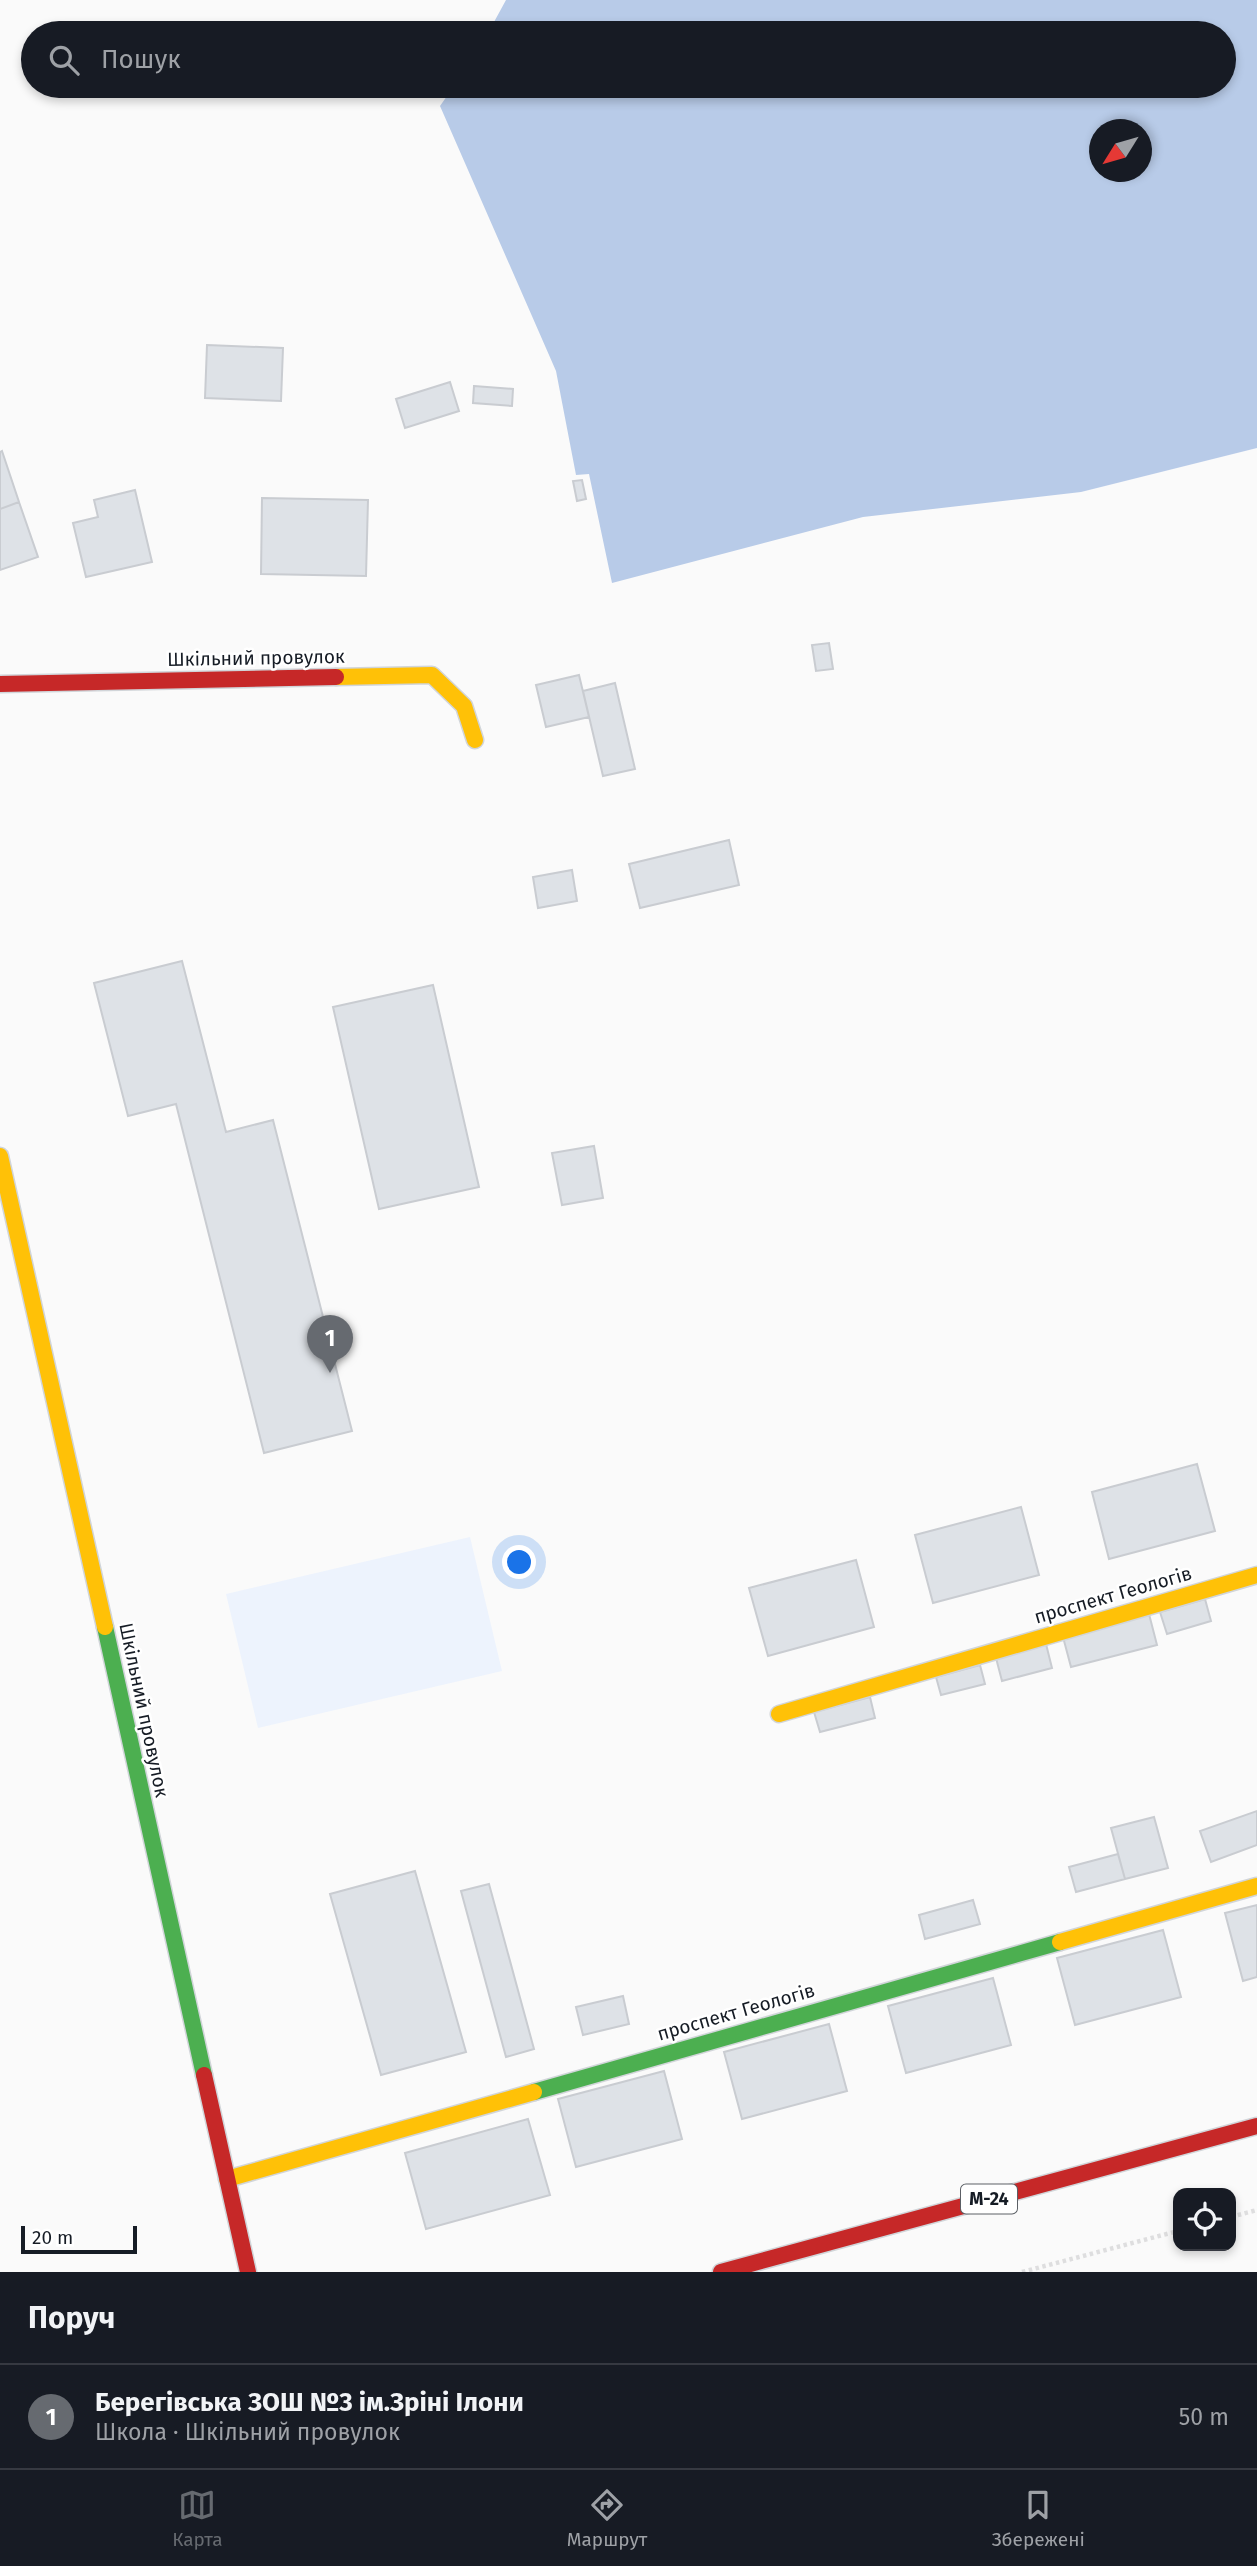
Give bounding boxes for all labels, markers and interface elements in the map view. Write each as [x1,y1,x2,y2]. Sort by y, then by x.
search box [21,21,1236,98]
icon: search [45,41,83,79]
text: Пошук [101,44,181,75]
north arrow [1089,119,1152,182]
street label: Шкільний провулок [167,645,345,671]
pin: 1 [307,1315,353,1373]
your location [502,1545,536,1579]
street label: проспект Геологів [1031,1561,1195,1629]
street label: Шкільний провулок [114,1621,174,1799]
street label: проспект Геологів [654,1978,818,2046]
road number: М-24 [961,2185,1017,2214]
map controls [1173,2188,1236,2251]
button: locate [1173,2188,1236,2251]
scale bar [21,2223,136,2255]
text: 20 m [32,2226,73,2249]
text: Поруч [28,2300,115,2336]
text: Берегівська ЗОШ №3 ім.Зріні Ілони [95,2387,524,2418]
text: 1 [46,2403,56,2431]
text: 50 m [1179,2403,1229,2431]
text: Школа · Шкільний провулок [95,2418,400,2446]
tab: Карта [172,2486,222,2551]
tab: Маршрут [567,2486,647,2551]
tab: Збережені [992,2486,1085,2551]

